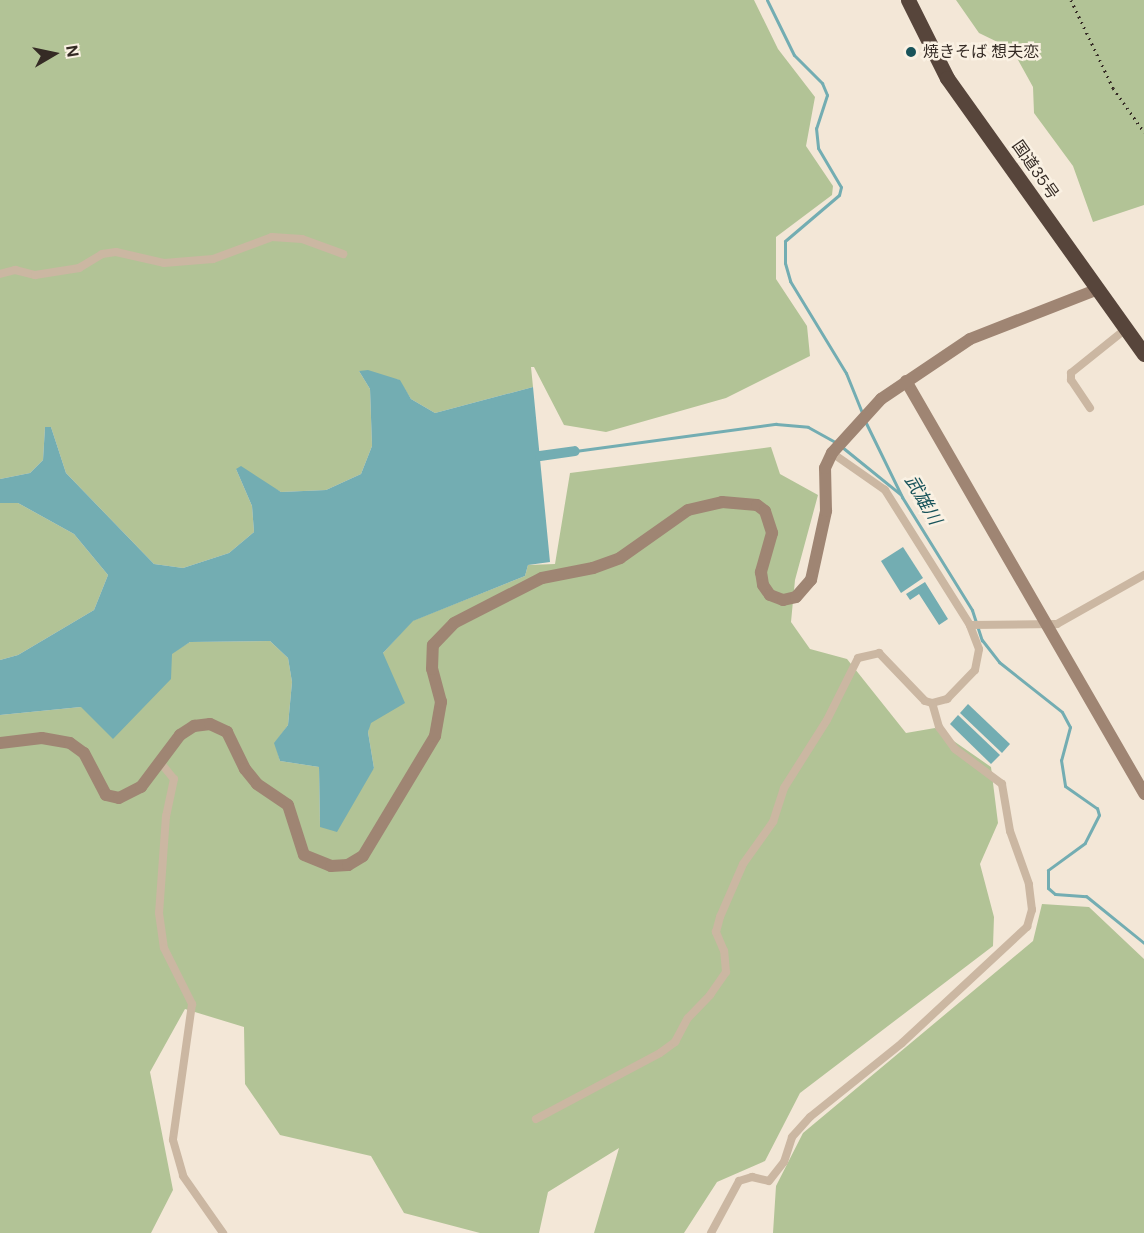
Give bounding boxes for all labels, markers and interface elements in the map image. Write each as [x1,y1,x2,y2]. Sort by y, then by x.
north arrow [24,24,84,84]
place label: 焼きそば 想夫恋 [923,42,1039,62]
text: N [61,44,84,59]
marker: 焼きそば 想夫恋 [904,45,918,59]
street label: 国道35号 [1008,137,1062,203]
water label: 武雄川 [900,471,946,529]

